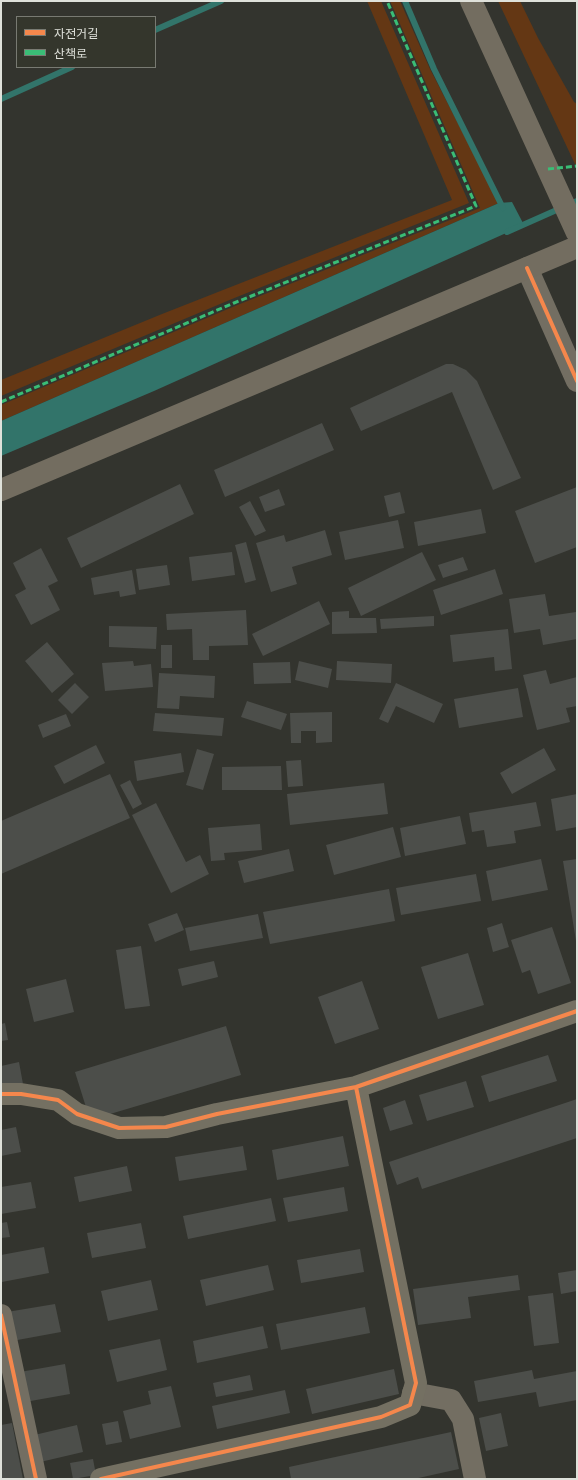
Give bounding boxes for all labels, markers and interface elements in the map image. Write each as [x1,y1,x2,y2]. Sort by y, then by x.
legend [16,16,156,68]
text: 자전거길 [54,26,98,40]
text: 산책로 [54,46,87,60]

